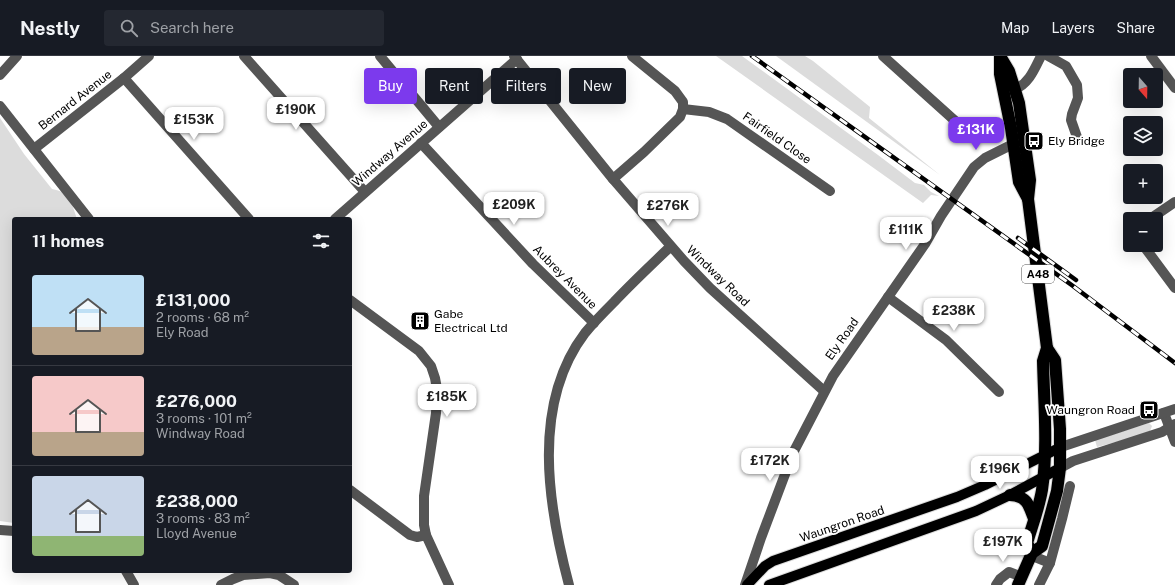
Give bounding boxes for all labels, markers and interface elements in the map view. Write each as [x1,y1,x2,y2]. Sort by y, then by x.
search box [104,10,384,46]
text: Nestly [20,17,80,39]
icon: search [118,17,140,39]
text: Search here [150,19,234,36]
text: Map [1001,20,1029,36]
text: Layers [1051,20,1095,36]
text: Share [1117,20,1155,36]
street label: Bernard Avenue [36,67,115,133]
chip: Buy [364,68,417,104]
chip: Rent [425,68,483,104]
chip: Filters [491,68,561,104]
chip: New [569,68,626,104]
north arrow [1123,68,1163,108]
map controls [1123,68,1163,252]
pin: £190K [268,97,324,131]
text: £190K [276,102,316,117]
pin: £153K [166,107,222,141]
street label: Fairfield Close [740,109,814,167]
text: £153K [174,112,214,127]
button: layers [1123,116,1163,156]
street label: Windway Avenue [350,117,430,189]
pin: £131K [948,117,1004,151]
text: £131K [957,122,995,137]
bus stop icon: Ely Bridge [1023,130,1045,152]
place label: Ely Bridge [1048,134,1105,148]
button: + [1123,164,1163,204]
pin: £209K [486,192,542,226]
pin: £276K [640,193,696,227]
text: £209K [493,197,535,212]
text: £276K [647,198,689,213]
button: − [1123,212,1163,252]
pin: £111K [878,217,934,251]
text: £111K [889,222,923,237]
icon: filters [310,230,332,252]
text: 11 homes [32,231,104,251]
street label: Aubrey Avenue [530,242,600,312]
street label: Windway Road [684,242,752,310]
road number: A48 [1022,265,1054,283]
text: £131,000 [156,290,230,310]
icon: home [64,291,112,339]
pin: £238K [926,298,982,332]
text: £238K [932,303,976,318]
place label: Gabe Electrical Ltd [434,307,508,335]
text: 2 rooms · 68 m² [156,310,249,325]
building icon: Gabe Electrical Ltd [409,310,431,332]
street label: Ely Road [822,315,862,363]
text: Ely Road [156,325,208,340]
pin: £185K [419,384,475,418]
text: £185K [427,389,467,404]
text: £276,000 [156,391,237,411]
icon: home [64,392,112,440]
bus stop icon: Waungron Road [1138,399,1160,421]
place label: Waungron Road [1046,403,1135,417]
text: 3 rooms · 101 m² [156,411,252,426]
text: Windway Road [156,426,245,441]
pin: £172K [742,448,798,482]
text: £172K [750,453,790,468]
pin: £196K [972,456,1028,490]
text: £196K [980,461,1020,476]
text: £238,000 [156,491,238,511]
icon: home [64,492,112,540]
street label: Waungron Road [798,503,886,545]
text: 3 rooms · 83 m² [156,511,250,526]
text: Lloyd Avenue [156,526,237,541]
pin: £197K [975,529,1031,563]
text: £197K [983,534,1023,549]

